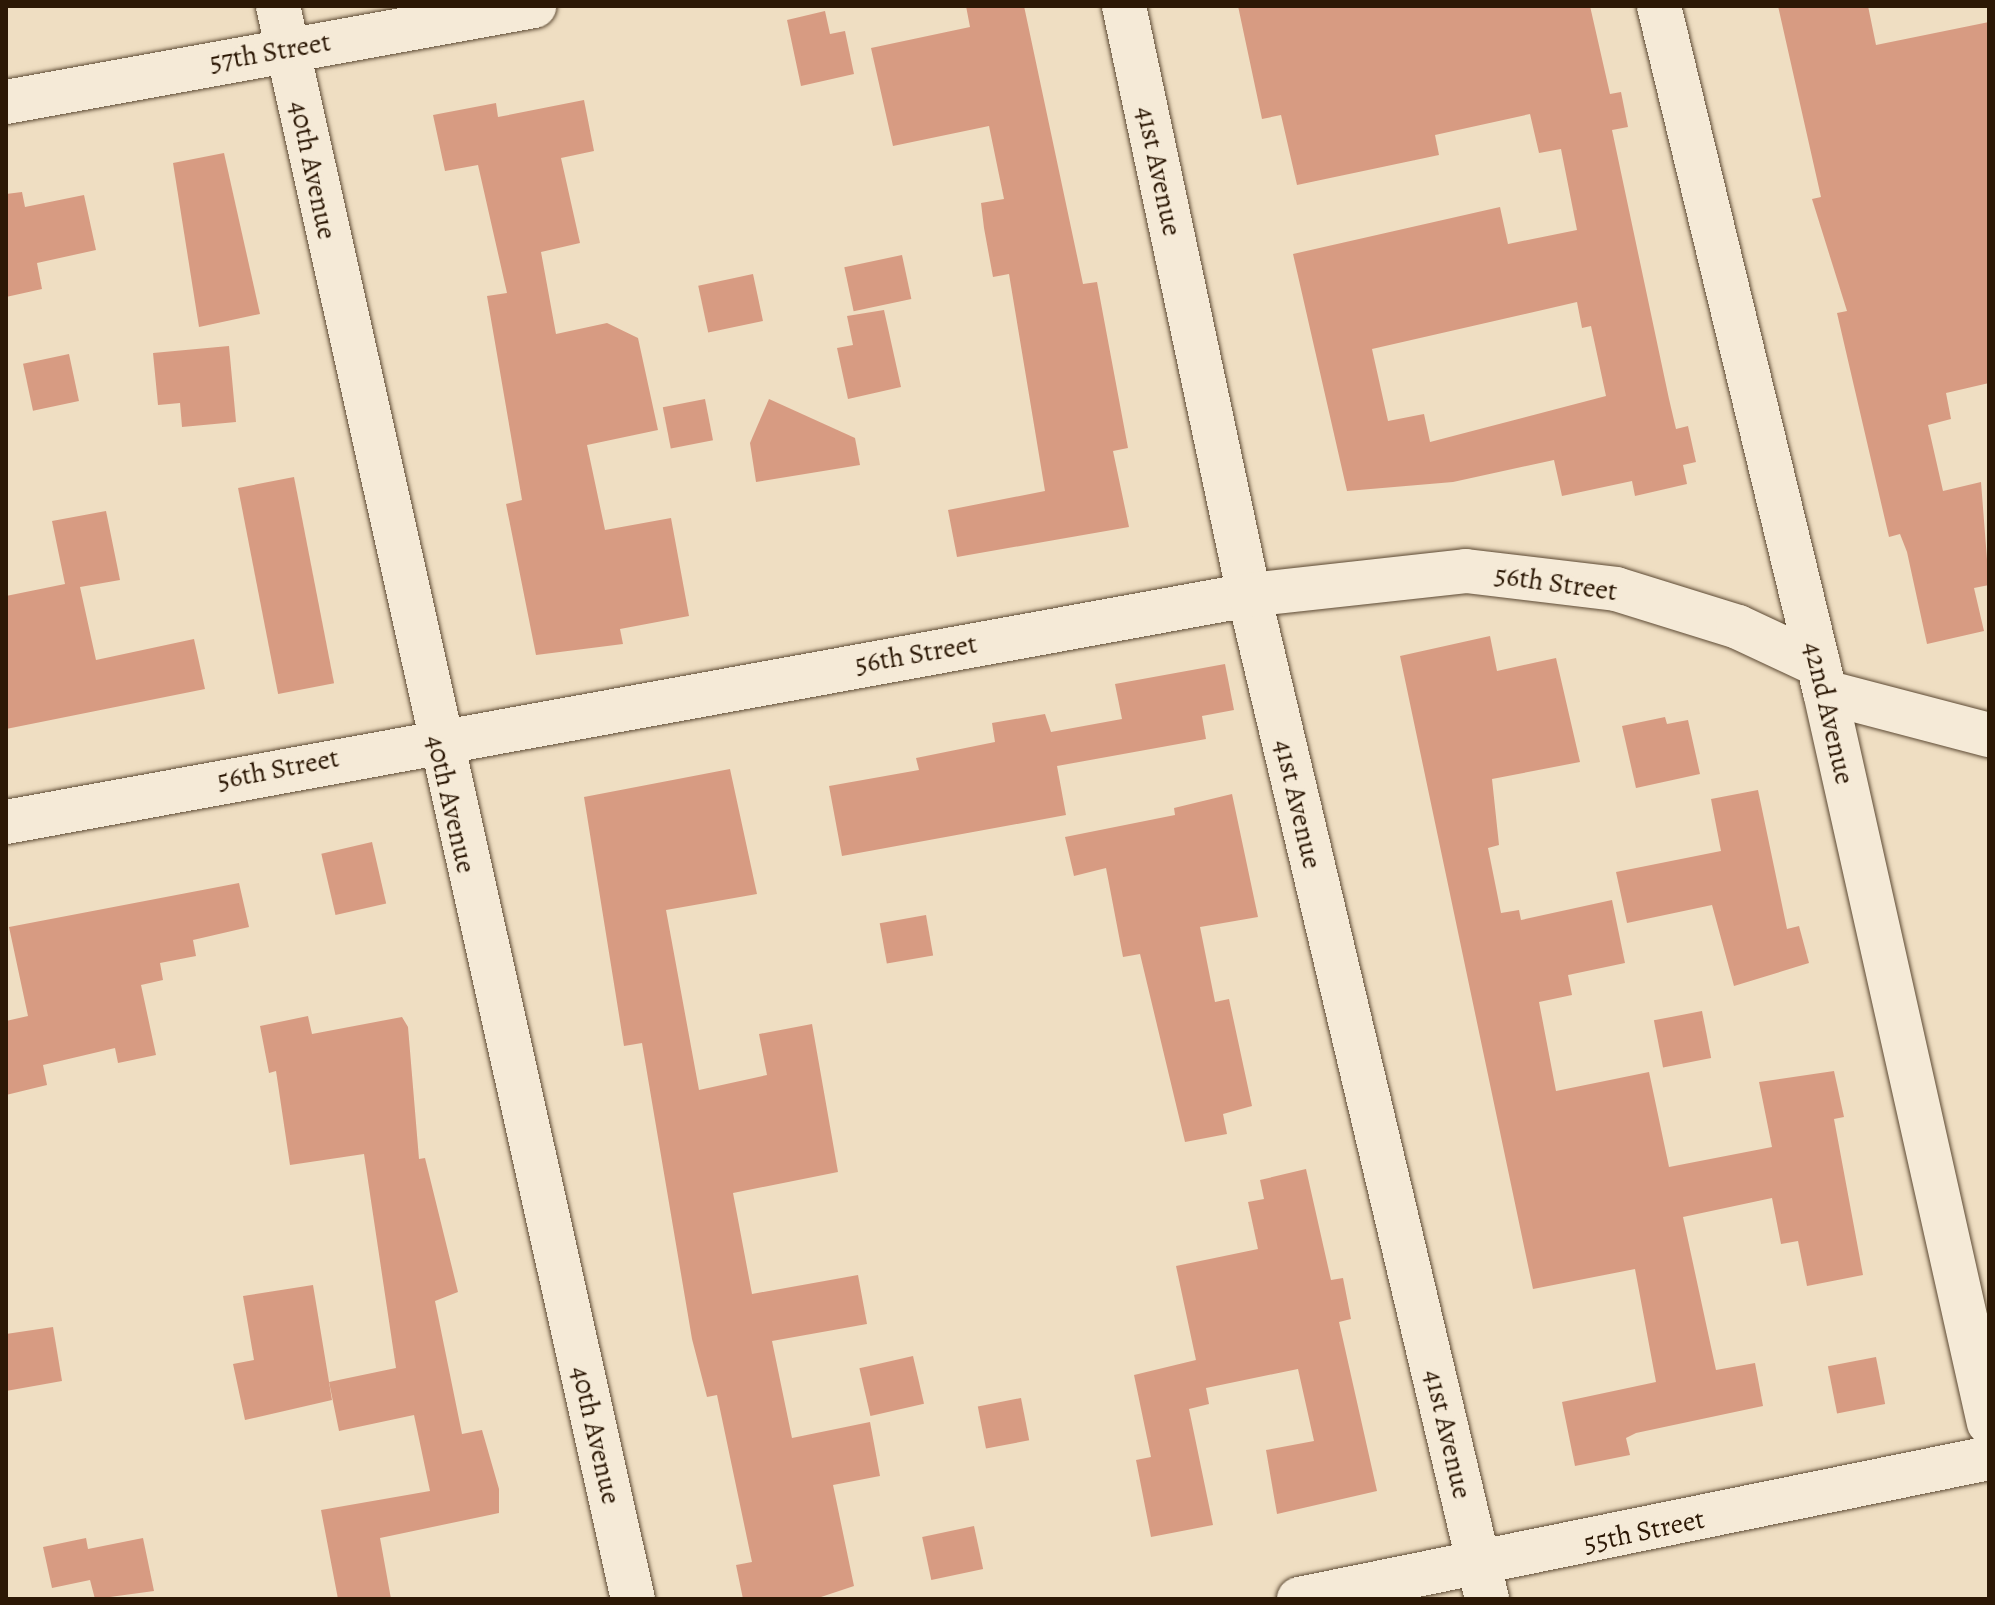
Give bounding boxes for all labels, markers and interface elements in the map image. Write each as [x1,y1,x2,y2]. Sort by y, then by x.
street label: 57th Street [207,25,333,79]
street label: 40th Avenue [282,98,344,242]
street label: 41st Avenue [1129,103,1189,239]
street label: 56th Street [1492,558,1620,608]
street label: 56th Street [852,627,980,681]
street label: 42nd Avenue [1796,638,1862,788]
street label: 40th Avenue [419,732,483,876]
street label: 41st Avenue [1267,736,1329,872]
street label: 56th Street [214,741,342,797]
street label: 40th Avenue [564,1363,628,1507]
street label: 41st Avenue [1417,1366,1479,1502]
street label: 55th Street [1581,1502,1707,1560]

